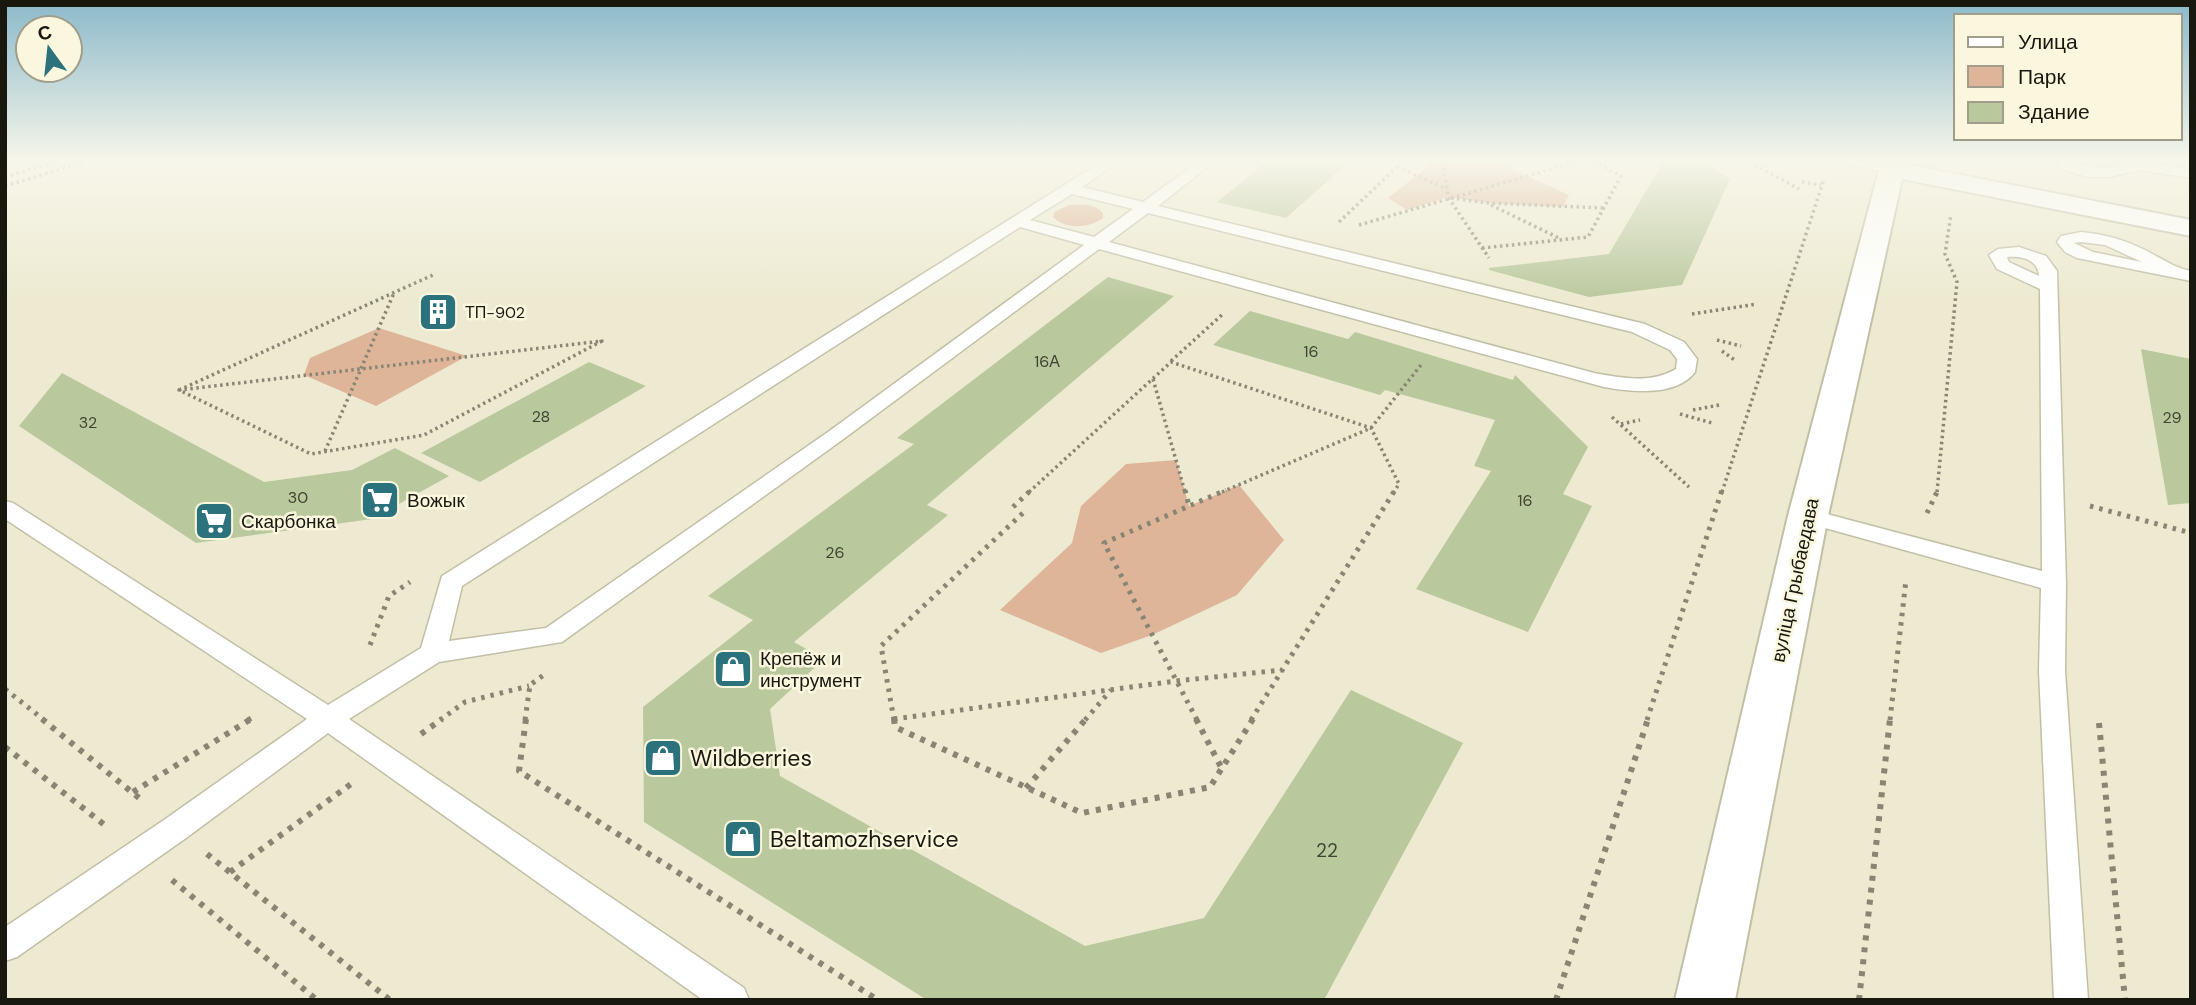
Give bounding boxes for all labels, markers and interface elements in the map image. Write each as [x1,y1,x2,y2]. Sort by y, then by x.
north arrow [14,14,84,84]
legend [1954,14,2182,140]
text: С [35,19,55,47]
text: Улица [2018,28,2078,56]
text: Парк [2018,63,2066,91]
text: Здание [2018,98,2090,126]
building icon: ТП-902 [417,291,459,333]
place label: ТП-902 [465,302,525,323]
house number: 16 [1303,341,1319,362]
house number: 16А [1034,351,1060,372]
house number: 28 [532,406,550,427]
house number: 29 [2162,407,2182,428]
house number: 32 [79,412,97,433]
supermarket icon: Вожык [359,479,401,521]
house number: 30 [288,487,308,508]
place label: Вожык [407,488,465,513]
house number: 16 [1517,490,1533,511]
street label: вуліца Грыбаедава [1765,495,1825,664]
supermarket icon: Скарбонка [193,500,235,542]
place label: Скарбонка [241,509,336,534]
house number: 26 [825,542,845,563]
place label: Крепёж и инструмент [760,646,862,693]
shop icon: Крепёж и инструмент [712,648,754,690]
shop icon: Wildberries [642,737,684,779]
place label: Wildberries [690,743,812,773]
shop icon: Beltamozhservice [722,818,764,860]
place label: Beltamozhservice [770,824,958,854]
house number: 22 [1316,838,1338,863]

